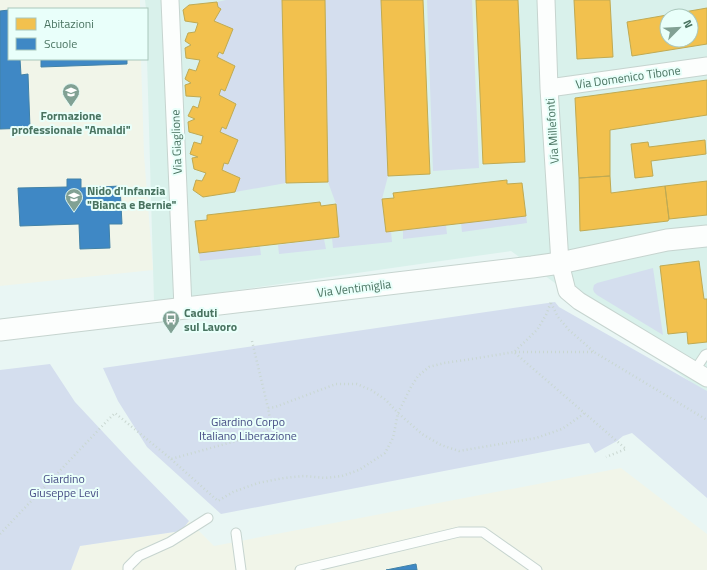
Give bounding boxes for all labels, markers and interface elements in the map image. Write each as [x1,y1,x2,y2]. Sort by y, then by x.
legend [8,8,148,60]
north arrow [659,8,699,48]
text: Abitazioni [44,14,94,33]
text: N [679,17,697,31]
text: Scuole [44,34,77,53]
street label: Via Domenico Tibone [574,60,682,94]
school or university icon: Formazione professionale "Amaldi" [61,82,81,107]
street label: Via Millefonti [540,97,564,165]
place label: Formazione professionale "Amaldi" [11,106,131,139]
street label: Via Giaglione [165,109,187,175]
place label: Nido d'Infanzia "Bianca e Bernie" [87,181,177,214]
school or university icon: Nido d'Infanzia "Bianca e Bernie" [64,187,84,212]
street label: Via Ventimiglia [316,274,392,302]
place label: Caduti sul Lavoro [184,303,237,336]
bus stop icon: Caduti sul Lavoro [161,309,181,334]
park label: Giardino Corpo Italiano Liberazione [199,412,297,445]
park label: Giardino Giuseppe Levi [29,469,99,502]

